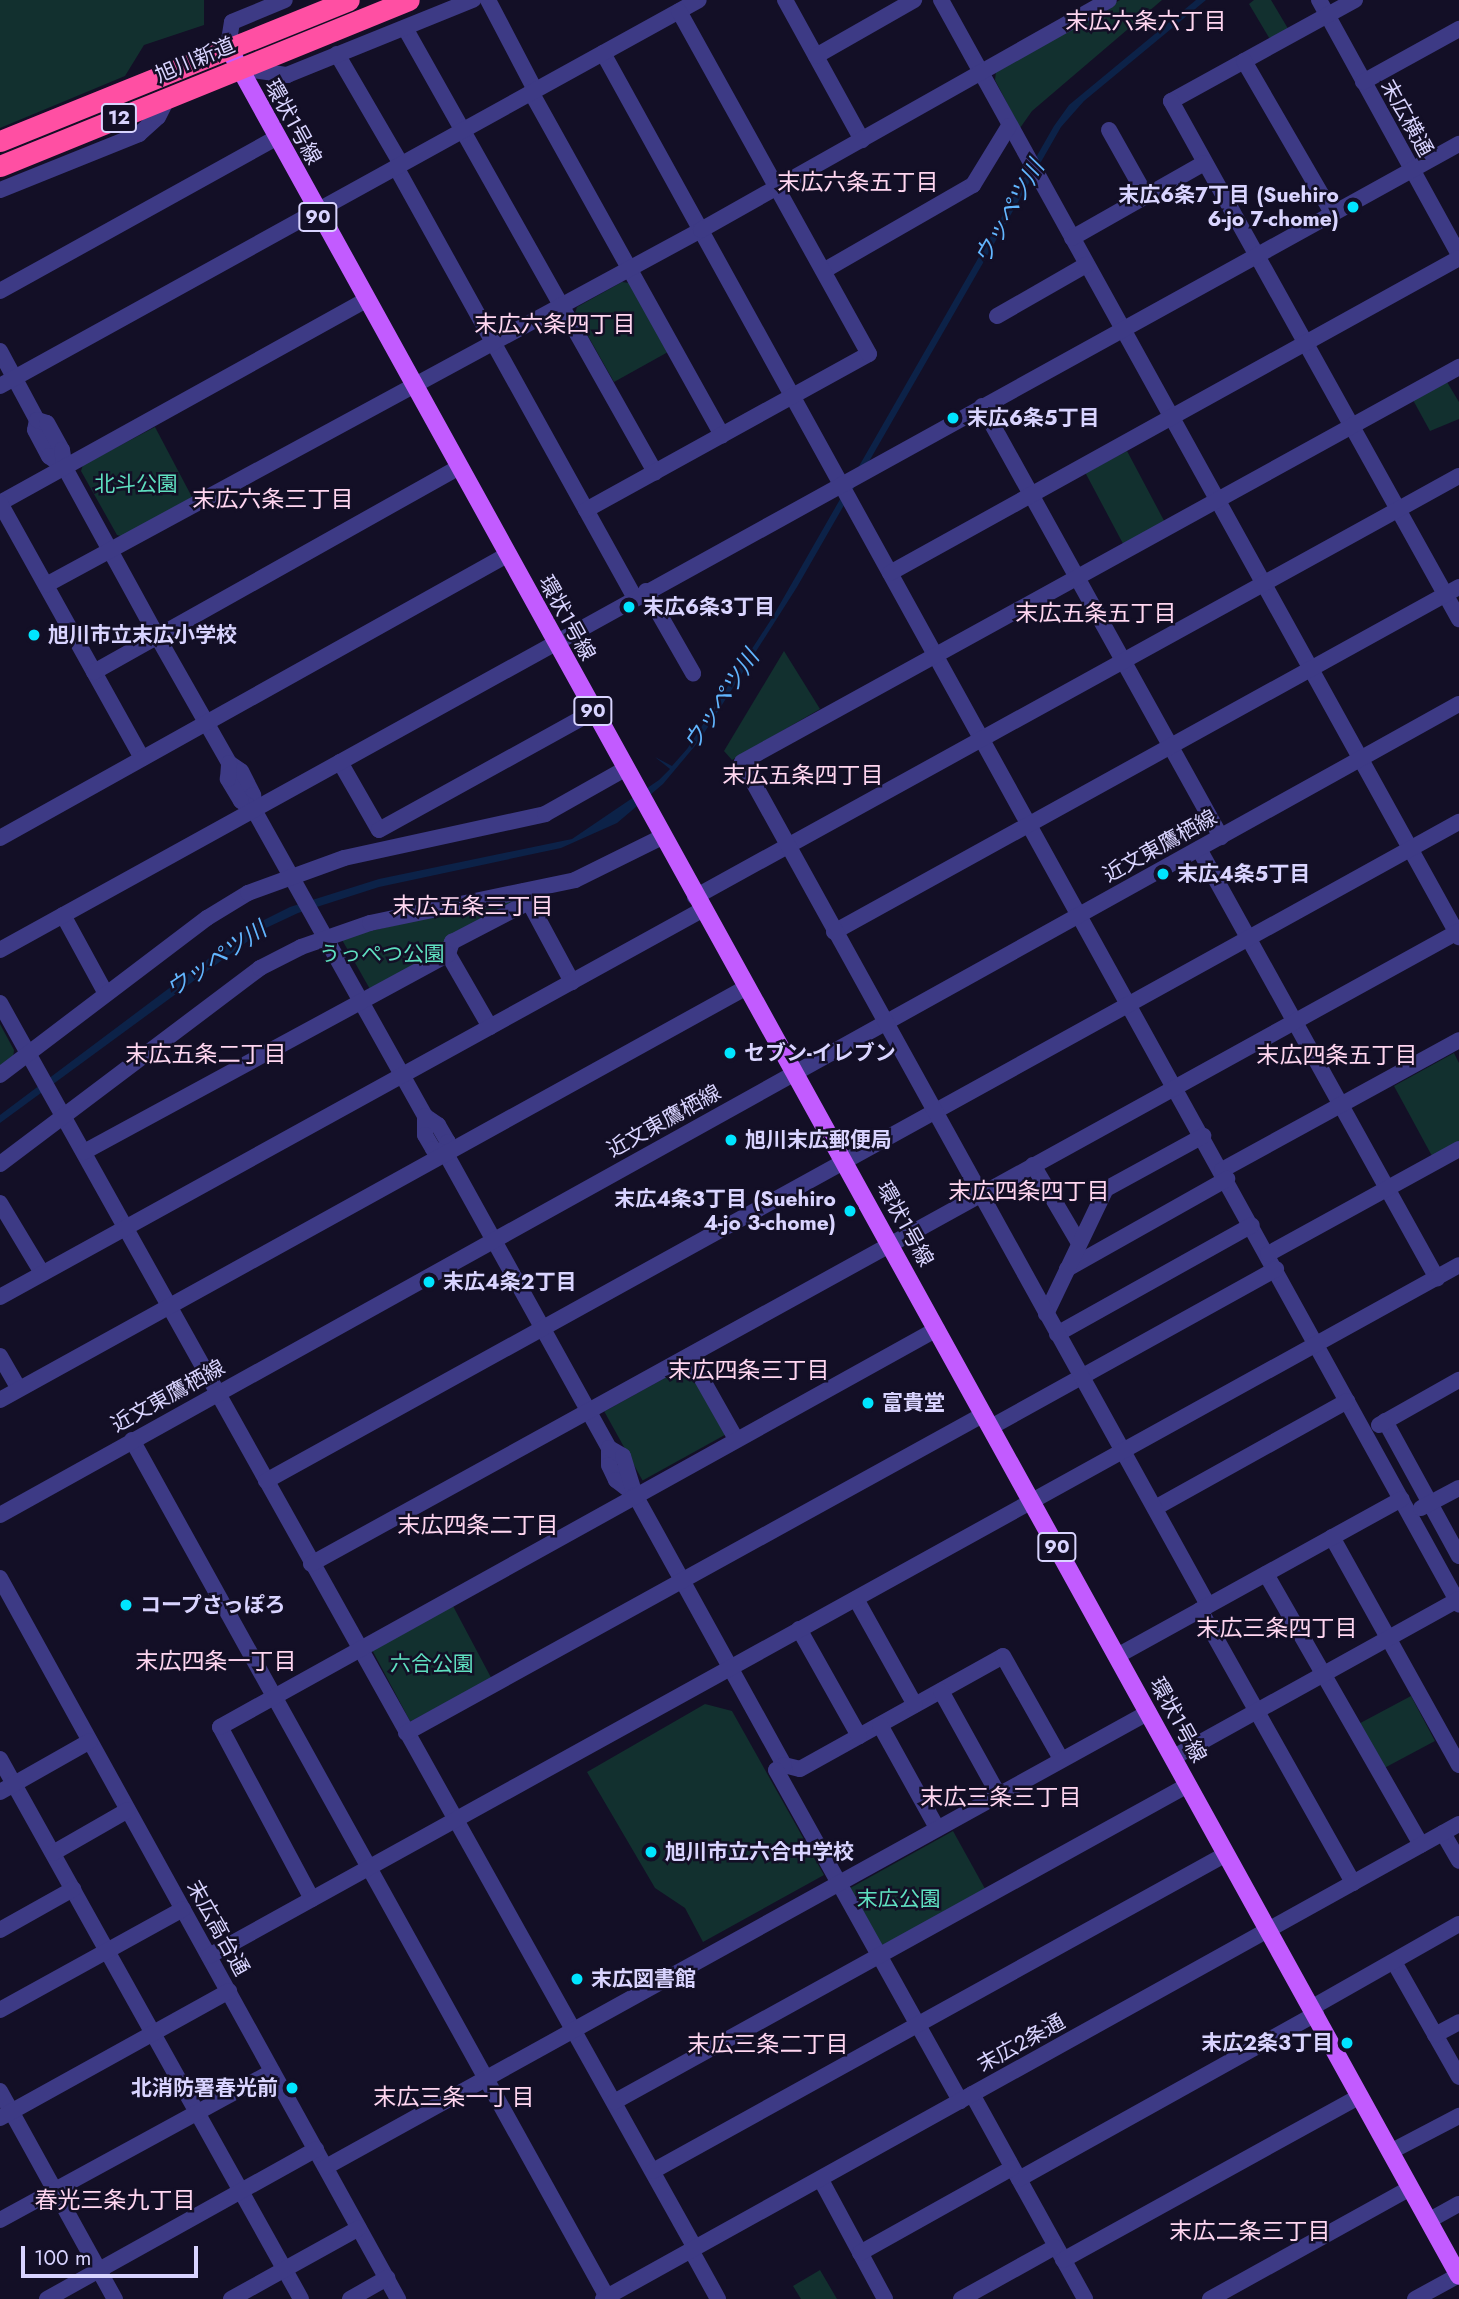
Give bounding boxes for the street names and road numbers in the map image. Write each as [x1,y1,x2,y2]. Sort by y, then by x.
street label: 旭川新道 [151,32,239,88]
street label: 環状1号線 [259,75,327,169]
street label: 末広横通 [1376,75,1438,161]
road number: 12 [100,102,138,134]
road number: 90 [297,202,339,232]
street label: 環状1号線 [533,571,601,665]
road number: 90 [572,696,614,726]
street label: 近文東鷹栖線 [1099,804,1221,888]
street label: 近文東鷹栖線 [603,1079,725,1163]
street label: 環状1号線 [871,1177,939,1271]
street label: 近文東鷹栖線 [107,1354,229,1438]
road number: 90 [1036,1532,1078,1562]
street label: 環状1号線 [1144,1673,1212,1767]
street label: 末広高台通 [182,1876,254,1980]
street label: 末広2条通 [973,2009,1069,2077]

